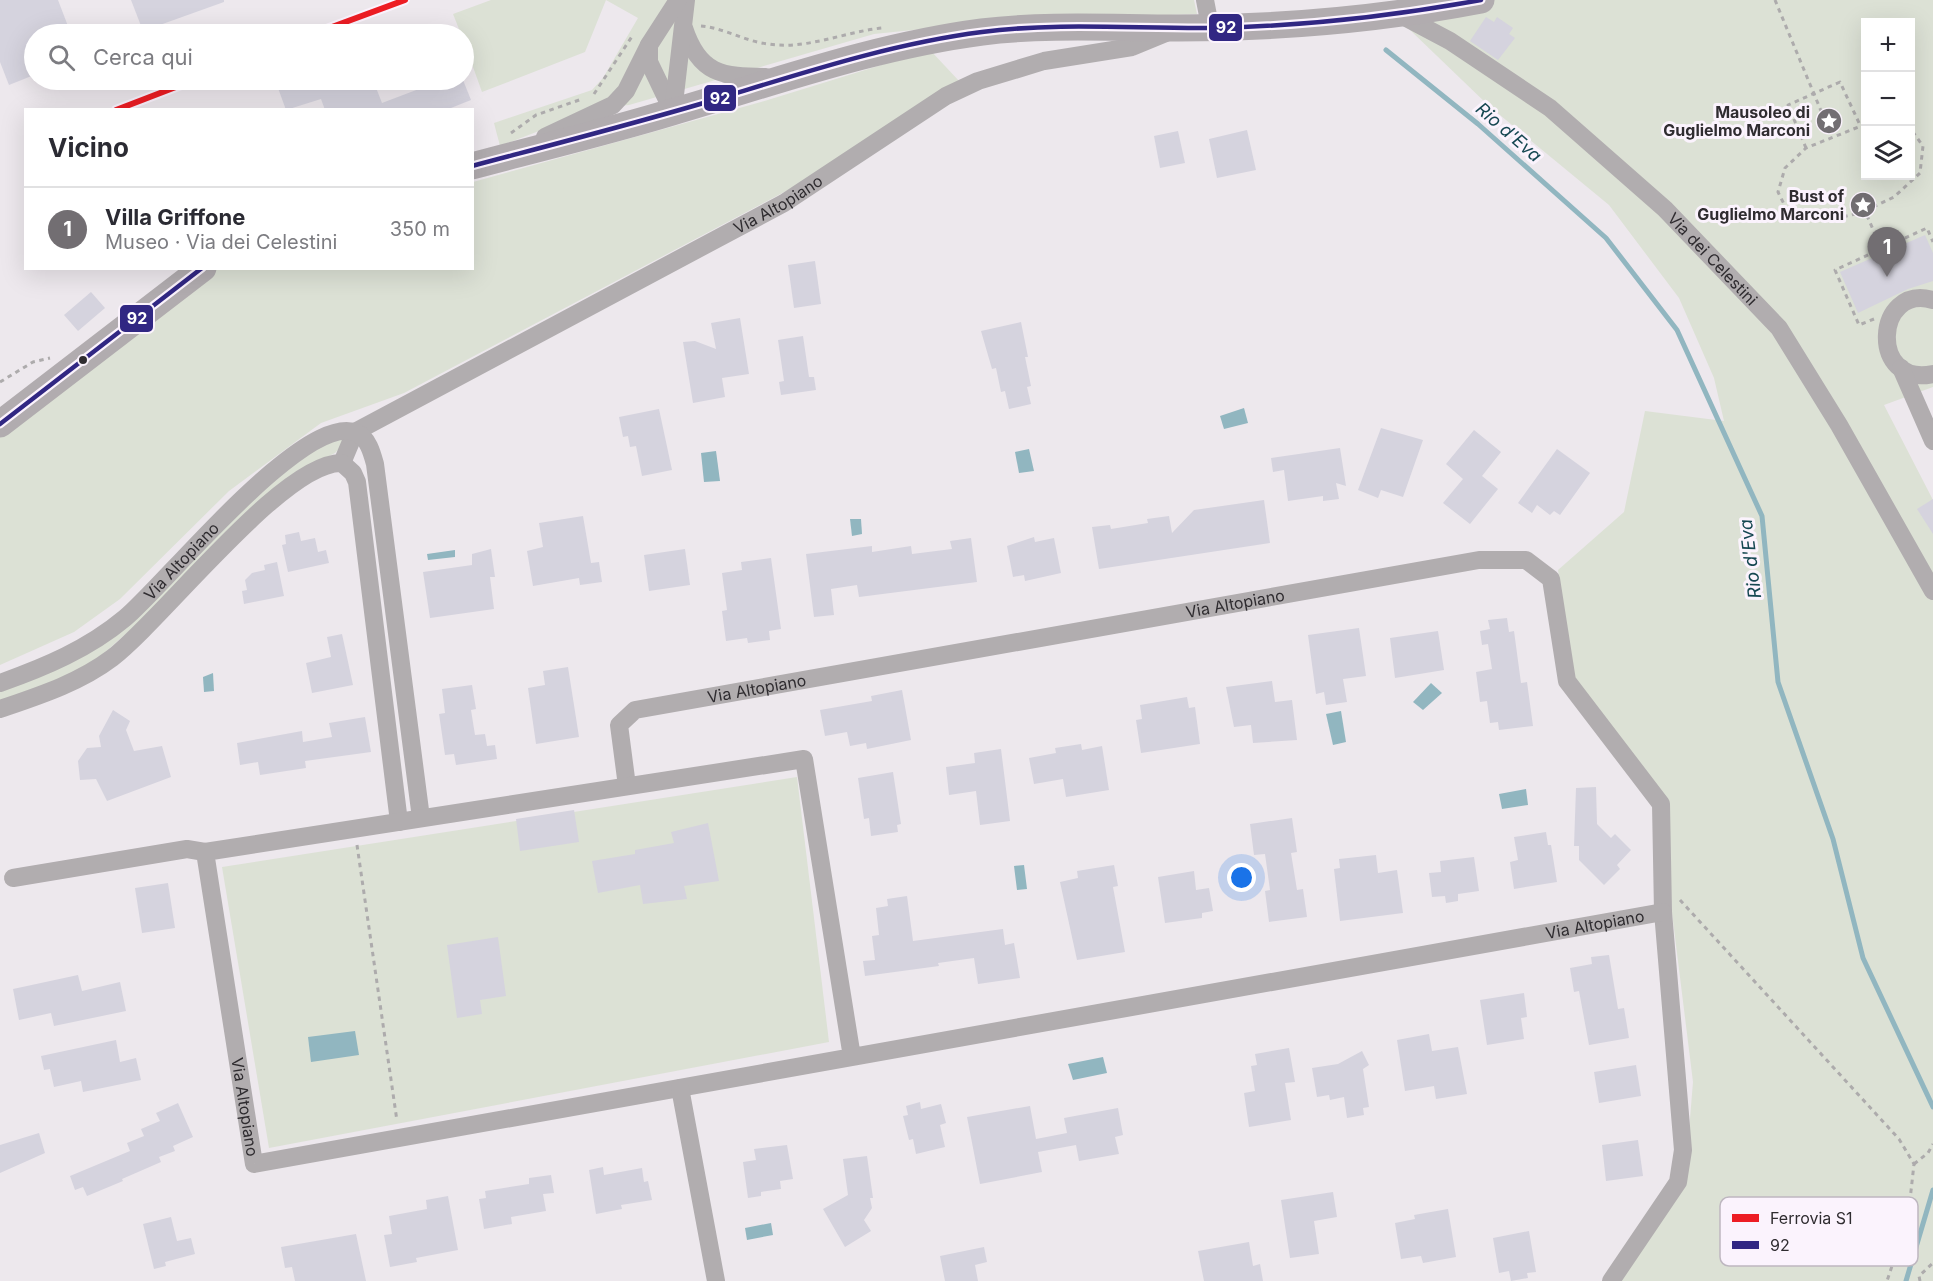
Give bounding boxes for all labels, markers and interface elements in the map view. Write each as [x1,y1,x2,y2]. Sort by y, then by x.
line badge: 92 [1208,13,1243,42]
text: 92 [1216,17,1236,37]
map controls [1861,18,1915,180]
button: + [1861,18,1915,72]
search box [24,24,474,90]
icon: search [45,41,78,74]
text: Cerca qui [93,44,193,70]
button: − [1861,72,1915,126]
line badge: 92 [703,84,737,112]
text: 92 [710,88,730,108]
water label: Rio d'Eva [1472,98,1546,166]
place label: Mausoleo di Guglielmo Marconi [1663,102,1810,140]
place icon: Mausoleo di Guglielmo Marconi [1814,106,1844,136]
button: layers [1861,126,1915,180]
text: Vicino [48,132,129,163]
street label: Via Altopiano [730,170,826,238]
place label: Bust of Guglielmo Marconi [1697,186,1845,224]
place icon: Bust of Guglielmo Marconi [1848,190,1878,220]
text: Villa Griffone [105,204,245,230]
street label: Via dei Celestini [1664,208,1762,309]
text: 1 [63,217,72,241]
text: 350 m [390,217,450,241]
pin: 1 [1868,228,1906,277]
text: Museo · Via dei Celestini [105,230,337,254]
line badge: 92 [119,304,154,333]
text: 92 [127,308,147,328]
unlabelled marker [77,354,89,366]
street label: Via Altopiano [139,518,223,604]
water label: Rio d'Eva [1735,518,1765,600]
street label: Via Altopiano [1184,585,1286,622]
street label: Via Altopiano [706,670,808,707]
your location [1227,863,1256,892]
street label: Via Altopiano [1544,906,1646,943]
street label: Via Altopiano [227,1056,263,1158]
legend [1720,1197,1918,1266]
text: Ferrovia S1 [1770,1208,1853,1228]
text: 92 [1770,1235,1790,1255]

